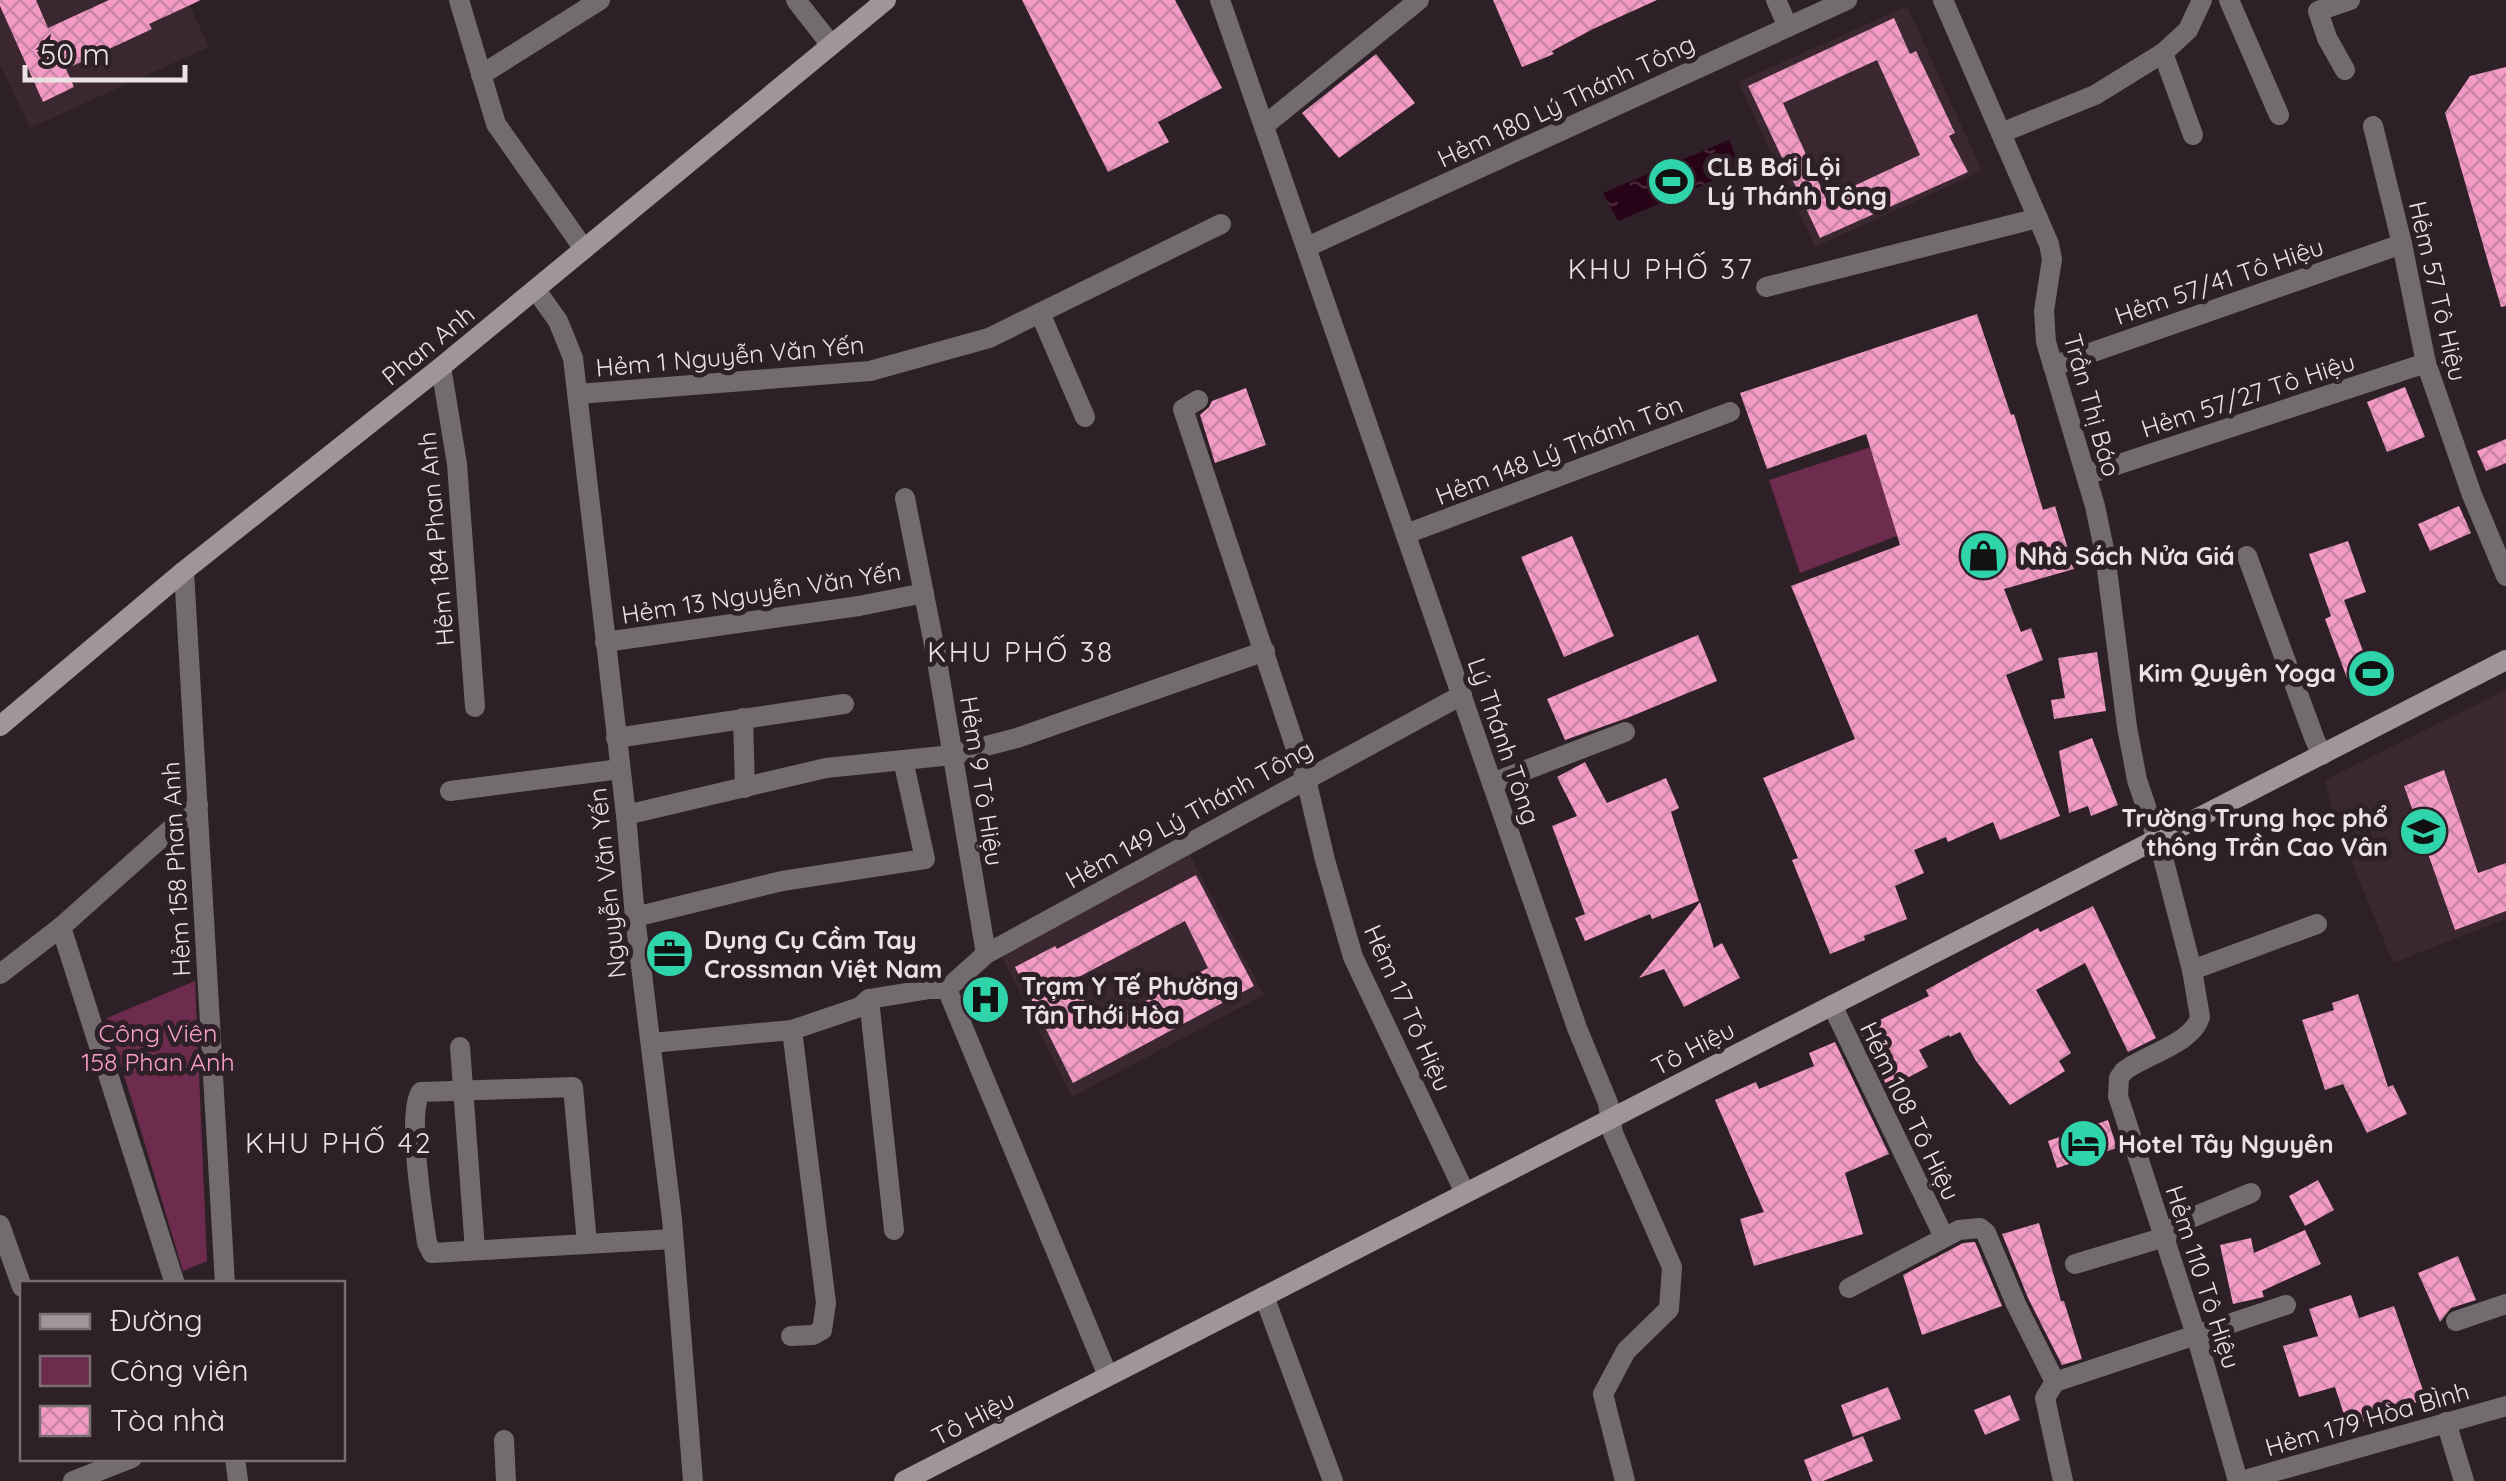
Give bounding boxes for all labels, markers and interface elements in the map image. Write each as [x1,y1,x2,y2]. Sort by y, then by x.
scale bar [25,20,185,82]
street label: Hẻm 180 Lý Thánh Tông [1432,27,1699,174]
text: 50 m [40,35,110,73]
place label: CLB Bơi Lội Lý Thánh Tông [1707,151,1887,211]
sports icon: CLB Bơi Lội Lý Thánh Tông [1646,155,1698,207]
street label: Hẻm 57 Tô Hiệu [2403,198,2474,384]
street label: Hẻm 57/41 Tô Hiệu [2110,230,2327,331]
district label: KHU PHỐ 37 [1568,251,1754,286]
street label: Phan Anh [375,298,480,391]
street label: Hẻm 1 Nguyễn Văn Yến [594,328,865,383]
street label: Trần Thị Báo [2057,330,2128,480]
street label: Hẻm 57/27 Tô Hiệu [2137,345,2359,444]
street label: Hẻm 148 Lý Thánh Tôn [1431,388,1687,511]
street label: Hẻm 184 Phan Anh [411,431,460,647]
shop icon: Nhà Sách Nửa Giá [1958,530,2010,582]
place label: Nhà Sách Nửa Giá [2019,540,2235,571]
street label: Hẻm 13 Nguyễn Văn Yến [619,555,903,630]
district label: KHU PHỐ 38 [927,634,1115,669]
sports icon: Kim Quyên Yoga [2345,647,2397,699]
street label: Lý Thánh Tông [1462,654,1547,828]
place label: Kim Quyên Yoga [2138,657,2336,688]
street label: Hẻm 9 Tô Hiệu [954,694,1011,868]
street label: Hẻm 149 Lý Thánh Tông [1060,733,1318,895]
street label: Hẻm 158 Phan Anh [154,761,197,977]
street label: Nguyễn Văn Yến [581,786,632,980]
place label: Trường Trung học phổ thông Trần Cao Vân [2121,802,2388,862]
school or university icon: Trường Trung học phổ thông Trần Cao Vân [2397,806,2449,858]
street label: Hẻm 17 Tô Hiệu [1358,920,1459,1096]
place label: Dụng Cụ Cầm Tay Crossman Việt Nam [704,924,942,984]
office icon: Dụng Cụ Cầm Tay Crossman Việt Nam [643,928,695,980]
place label: Trạm Y Tế Phường Tân Thới Hòa [1021,970,1239,1030]
hospital icon: Trạm Y Tế Phường Tân Thới Hòa [960,974,1012,1026]
street label: Tô Hiệu [1646,1014,1739,1082]
street label: Hẻm 108 Tô Hiệu [1854,1016,1967,1205]
park label: Công Viên 158 Phan Anh [81,1017,235,1077]
hotel icon: Hotel Tây Nguyên [2057,1118,2109,1170]
district label: KHU PHỐ 42 [245,1125,433,1160]
place label: Hotel Tây Nguyên [2118,1128,2334,1159]
street label: Hẻm 110 Tô Hiệu [2159,1181,2248,1372]
legend [20,1281,345,1461]
text: Đường [110,1301,203,1339]
text: Công viên [110,1351,249,1389]
street label: Hẻm 179 Hòa BÌnh [2261,1375,2472,1462]
street label: Tô Hiệu [926,1384,1019,1452]
text: Tòa nhà [110,1401,225,1439]

